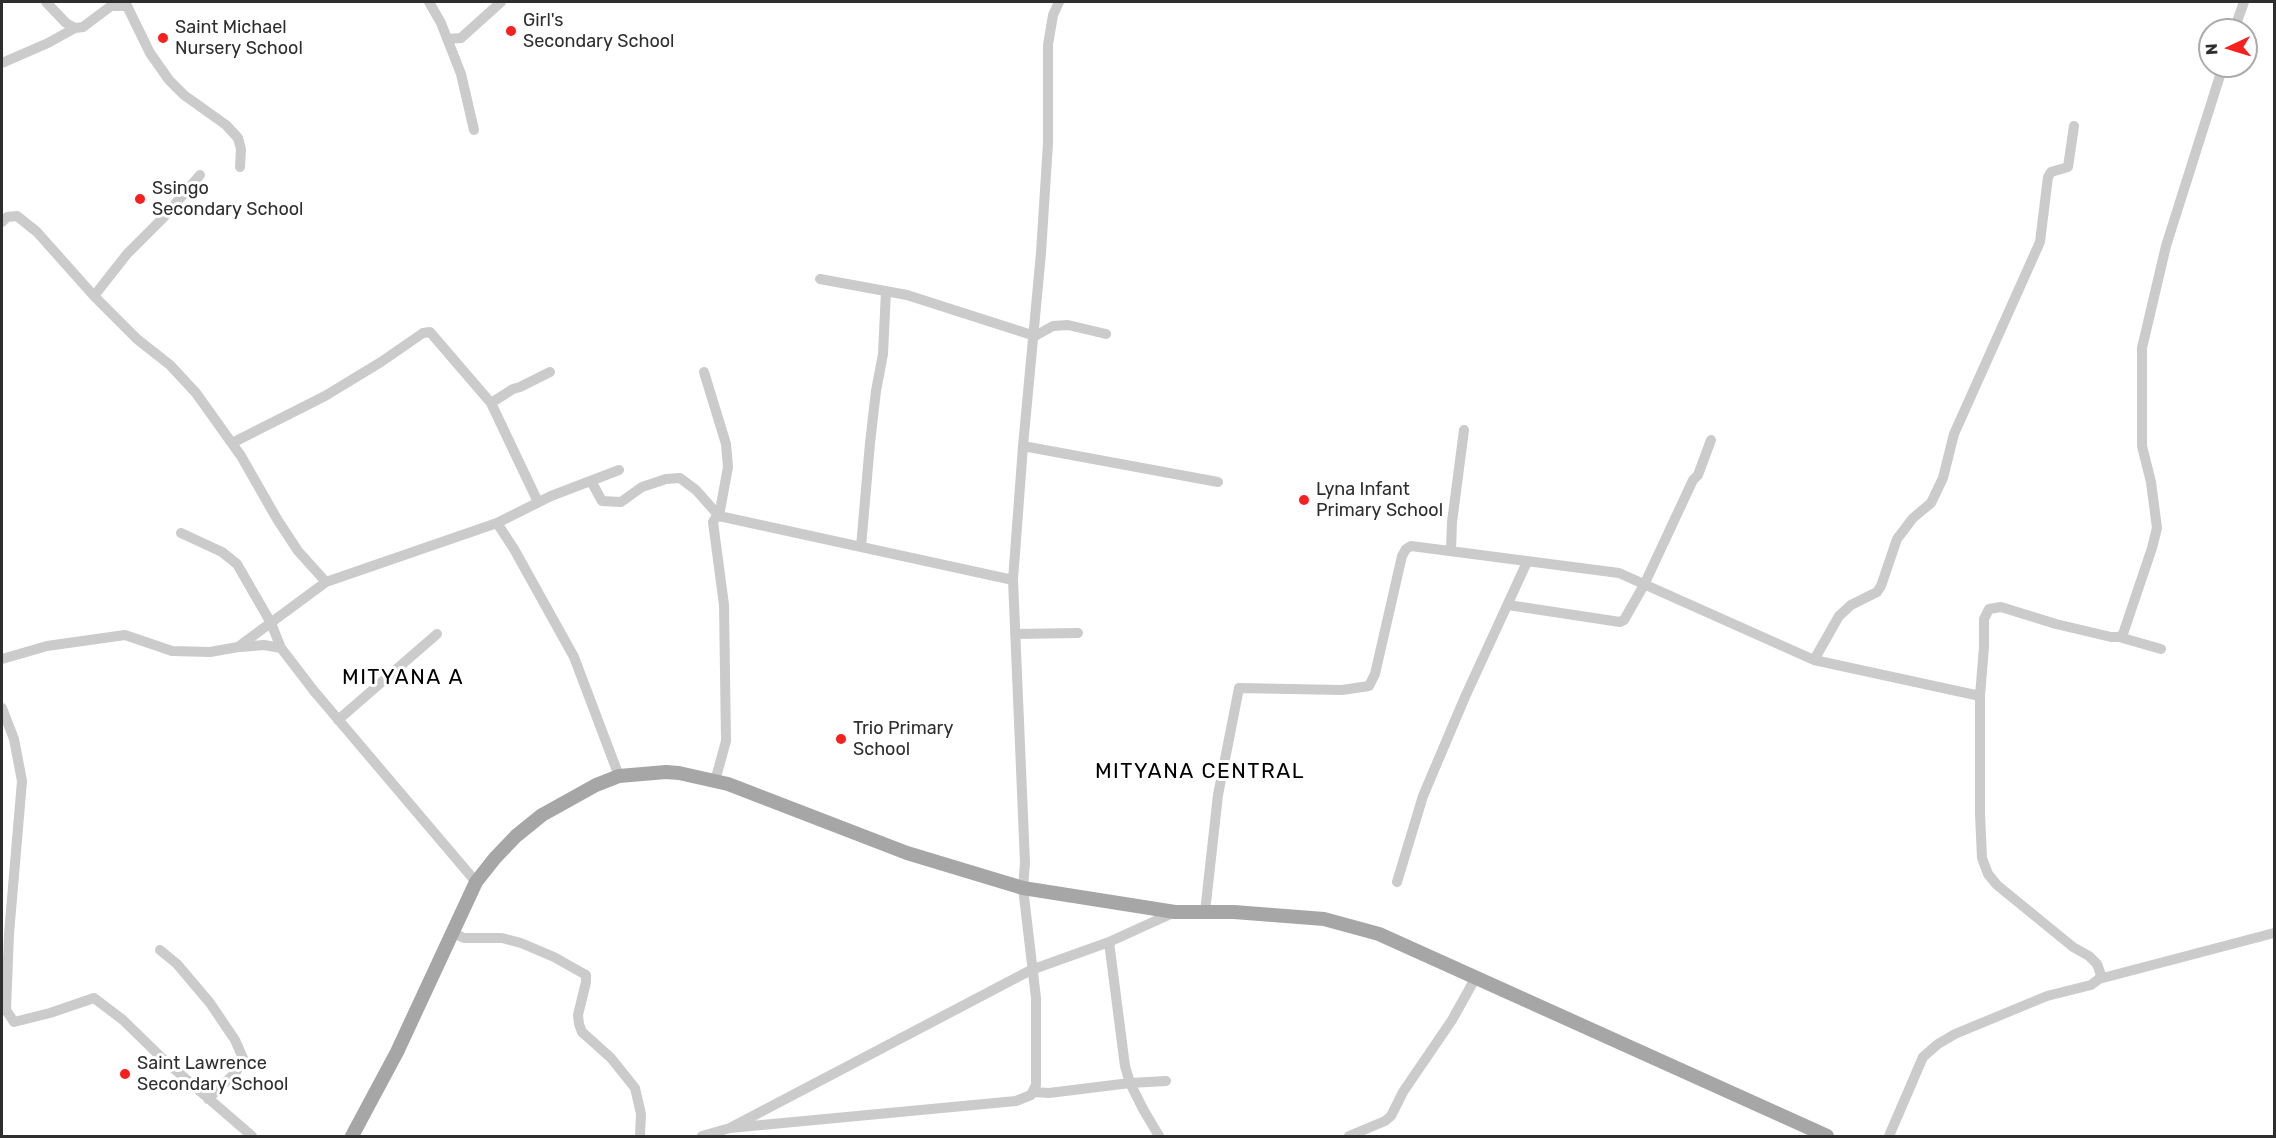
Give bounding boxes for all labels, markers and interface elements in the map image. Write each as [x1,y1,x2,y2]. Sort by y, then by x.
place label: Girl's Secondary School [523,10,674,52]
place label: Saint Michael Nursery School [175,17,303,60]
north arrow [2198,18,2258,78]
marker: Girl's Secondary School [504,24,518,38]
marker: Saint Michael Nursery School [156,31,170,45]
text: N [2202,43,2221,56]
place label: Ssingo Secondary School [152,178,303,220]
marker: Ssingo Secondary School [133,192,147,206]
place label: Lyna Infant Primary School [1316,479,1443,522]
marker: Lyna Infant Primary School [1297,493,1311,507]
district label: MITYANA A [342,665,464,691]
place label: Trio Primary School [853,718,953,760]
marker: Trio Primary School [834,732,848,746]
district label: MITYANA CENTRAL [1095,759,1305,785]
place label: Saint Lawrence Secondary School [137,1053,288,1096]
marker: Saint Lawrence Secondary School [118,1067,132,1081]

